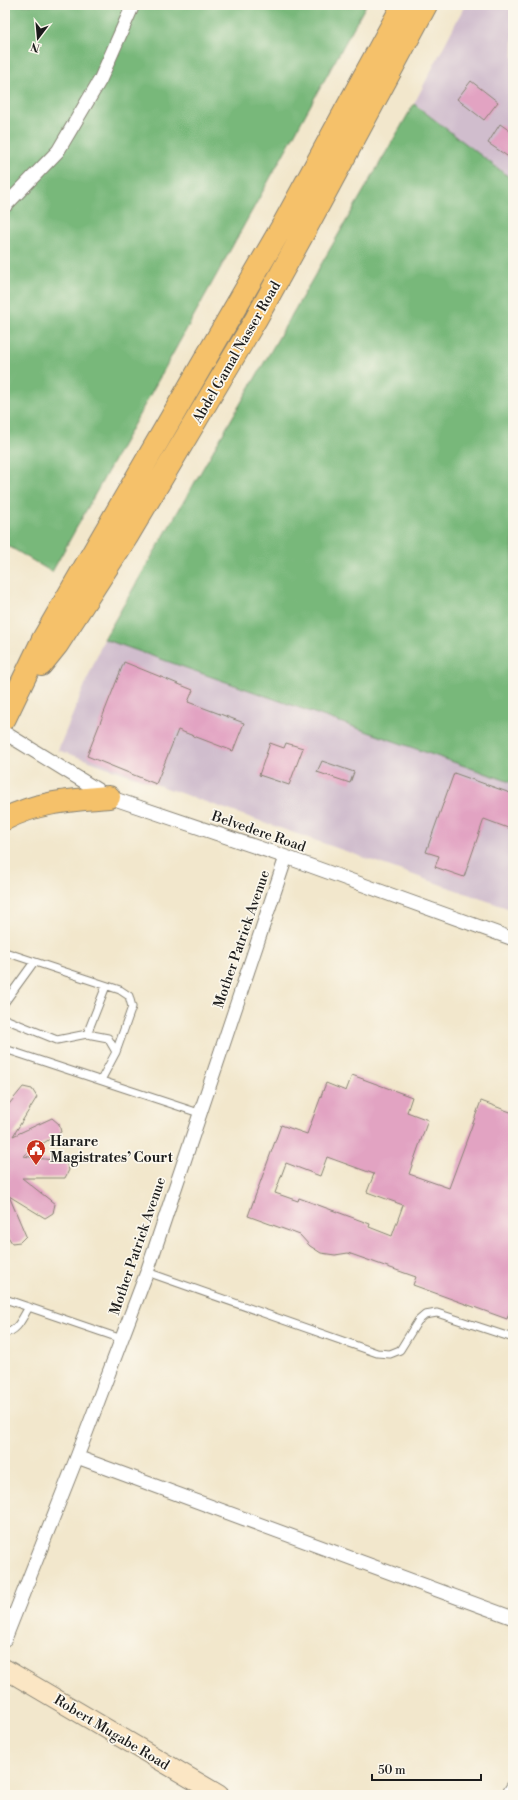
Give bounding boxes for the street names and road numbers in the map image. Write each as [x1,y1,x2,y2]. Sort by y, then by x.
street label: Abdel Gamal Nasser Road [188,278,285,428]
street label: Belvedere Road [208,807,308,856]
street label: Mother Patrick Avenue [210,868,274,1011]
street label: Mother Patrick Avenue [106,1175,170,1318]
street label: Robert Mugabe Road [50,1691,173,1775]

